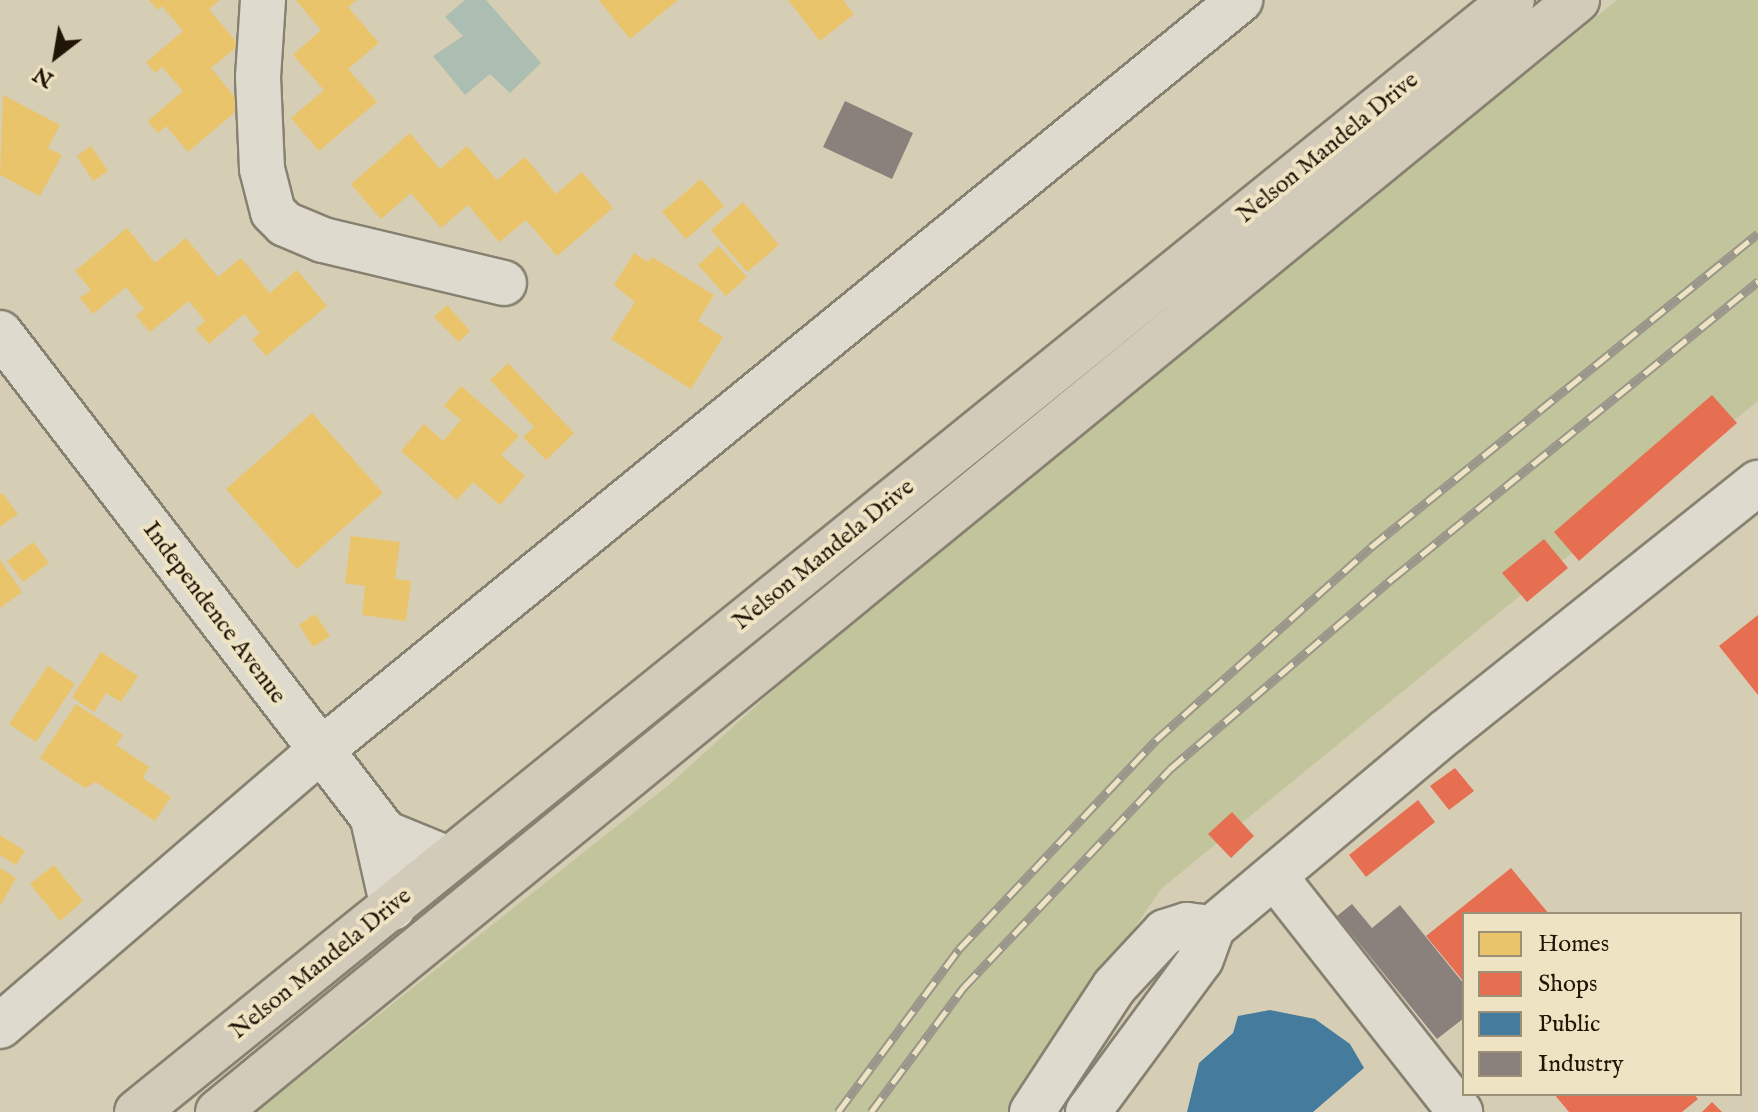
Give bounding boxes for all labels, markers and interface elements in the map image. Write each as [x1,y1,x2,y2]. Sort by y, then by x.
north arrow [16,16,96,96]
text: N [28,60,59,93]
street label: Nelson Mandela Drive [1232,66,1424,230]
street label: Nelson Mandela Drive [728,473,920,637]
street label: Independence Avenue [136,516,292,710]
street label: Nelson Mandela Drive [225,882,417,1046]
legend [1462,912,1742,1096]
text: Homes [1538,929,1609,960]
text: Shops [1538,969,1597,1000]
text: Public [1538,1009,1600,1040]
text: Industry [1538,1049,1624,1080]

